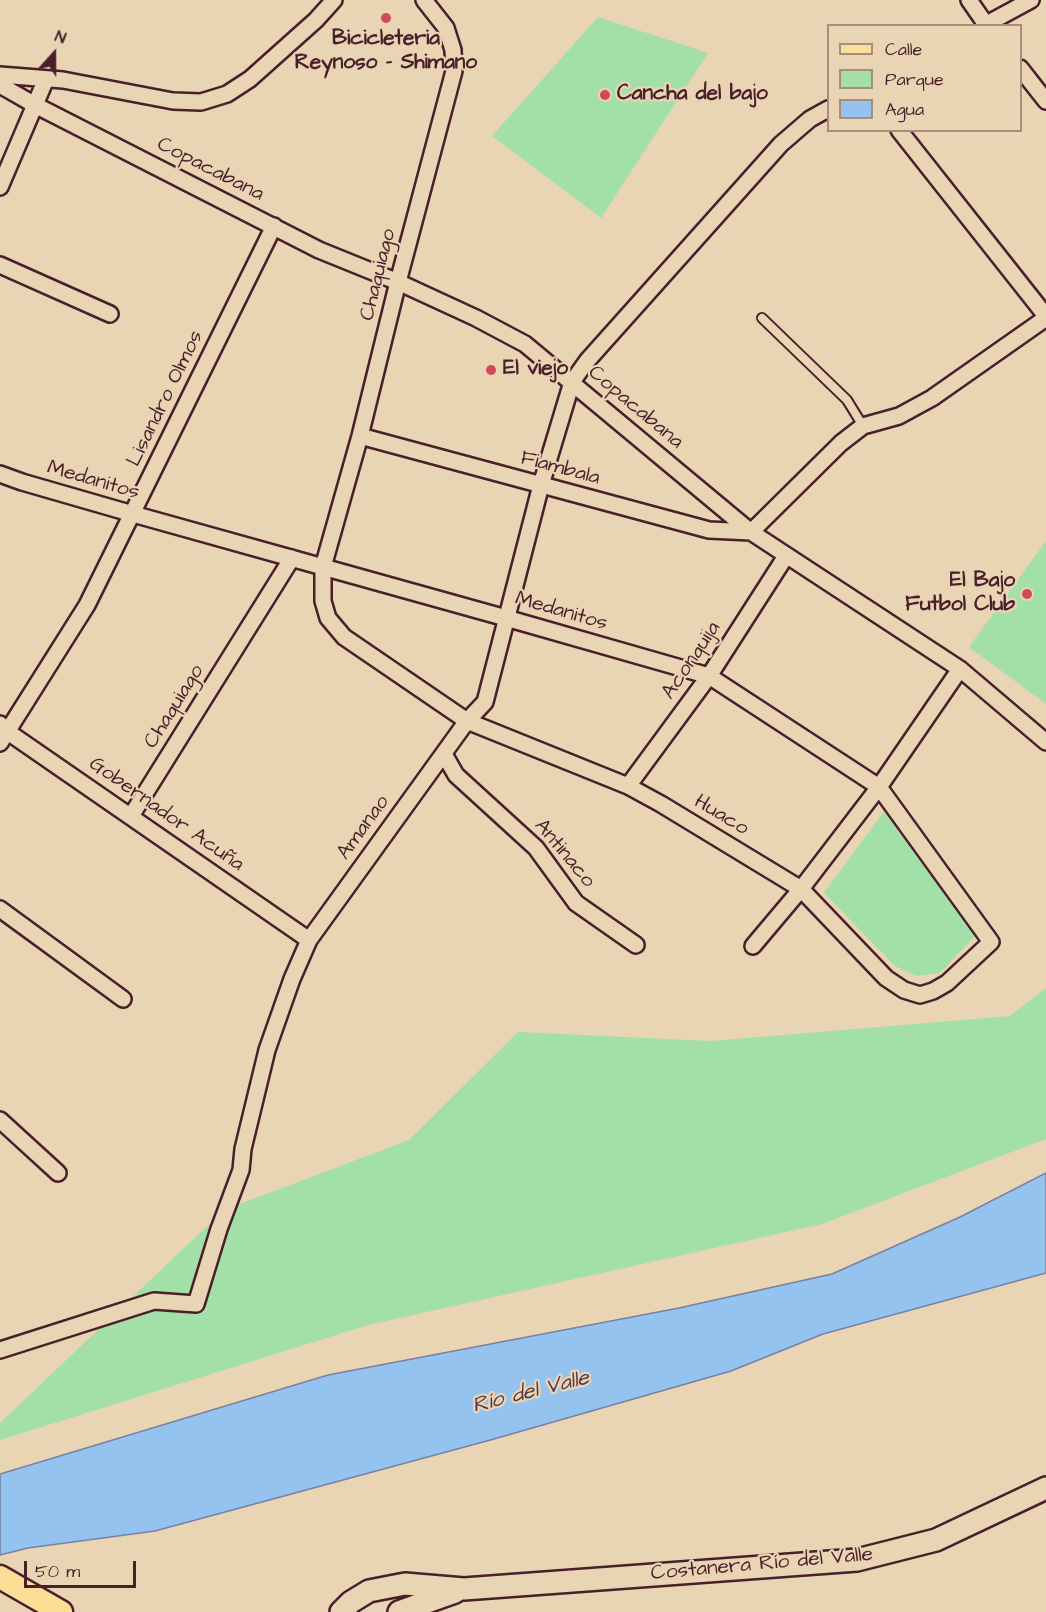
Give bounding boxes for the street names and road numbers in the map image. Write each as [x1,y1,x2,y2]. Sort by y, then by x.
street label: Copacabana [152,132,268,208]
street label: Chaquiago [355,226,403,324]
street label: Lisandro Olmos [122,327,210,471]
street label: Copacabana [582,361,688,455]
street label: Fiambala [518,446,602,492]
street label: Medanitos [44,456,142,506]
street label: Medanitos [512,587,610,637]
street label: Aconquija [657,617,727,705]
street label: Chaquiago [139,661,211,753]
street label: Gobernador Acuña [84,752,248,878]
street label: Huaco [689,790,753,842]
street label: Amanao [332,791,396,865]
street label: Antinaco [528,815,600,893]
street label: Costanera Río del Valle [650,1543,874,1587]

